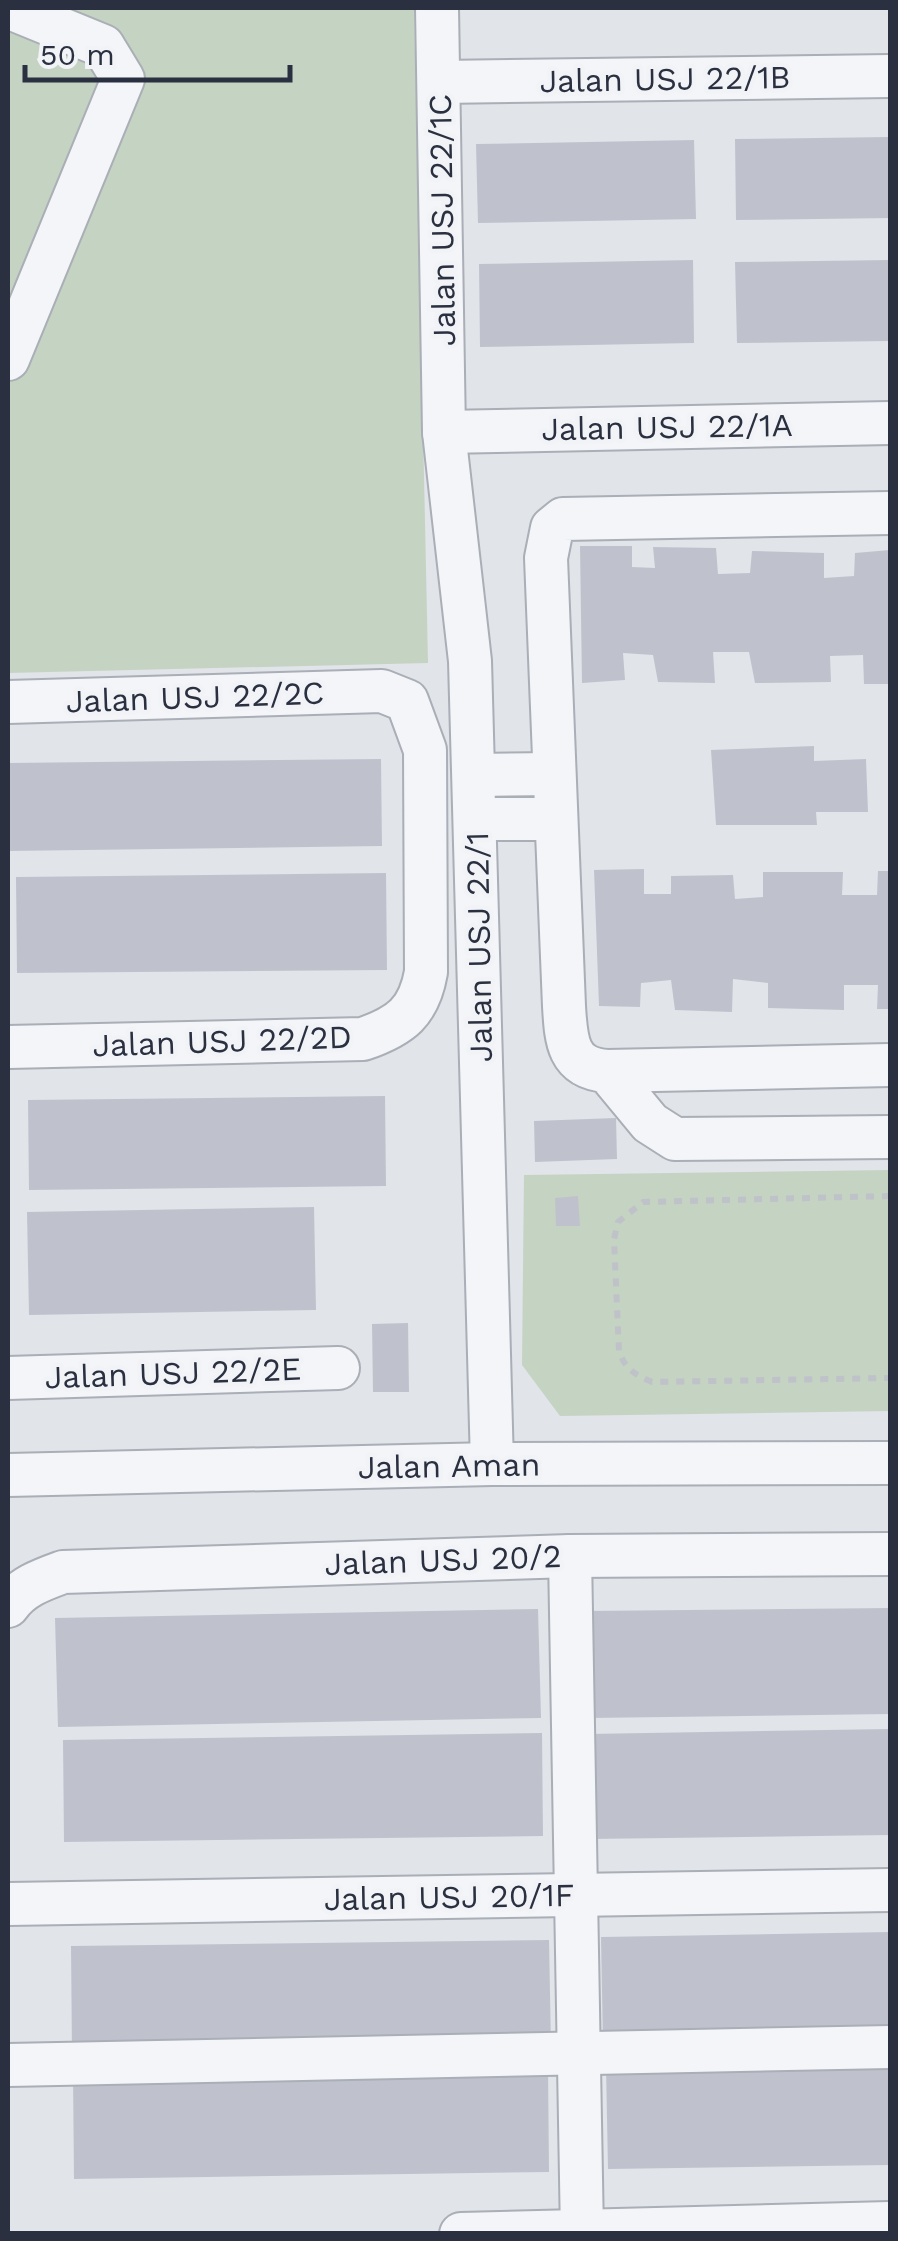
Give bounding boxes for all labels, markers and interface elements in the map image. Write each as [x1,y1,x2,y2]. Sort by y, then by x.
scale bar [25,20,290,82]
text: 50 m [40,37,115,72]
street label: Jalan USJ 22/1B [539,58,791,100]
street label: Jalan USJ 22/1C [421,94,463,346]
street label: Jalan USJ 22/1A [541,406,793,448]
street label: Jalan USJ 22/2C [65,674,325,720]
street label: Jalan USJ 22/1 [458,832,500,1062]
street label: Jalan USJ 22/2D [92,1017,352,1065]
street label: Jalan USJ 22/2E [44,1350,302,1396]
street label: Jalan Aman [357,1445,541,1487]
street label: Jalan USJ 20/2 [324,1537,562,1583]
street label: Jalan USJ 20/1F [323,1876,575,1918]

